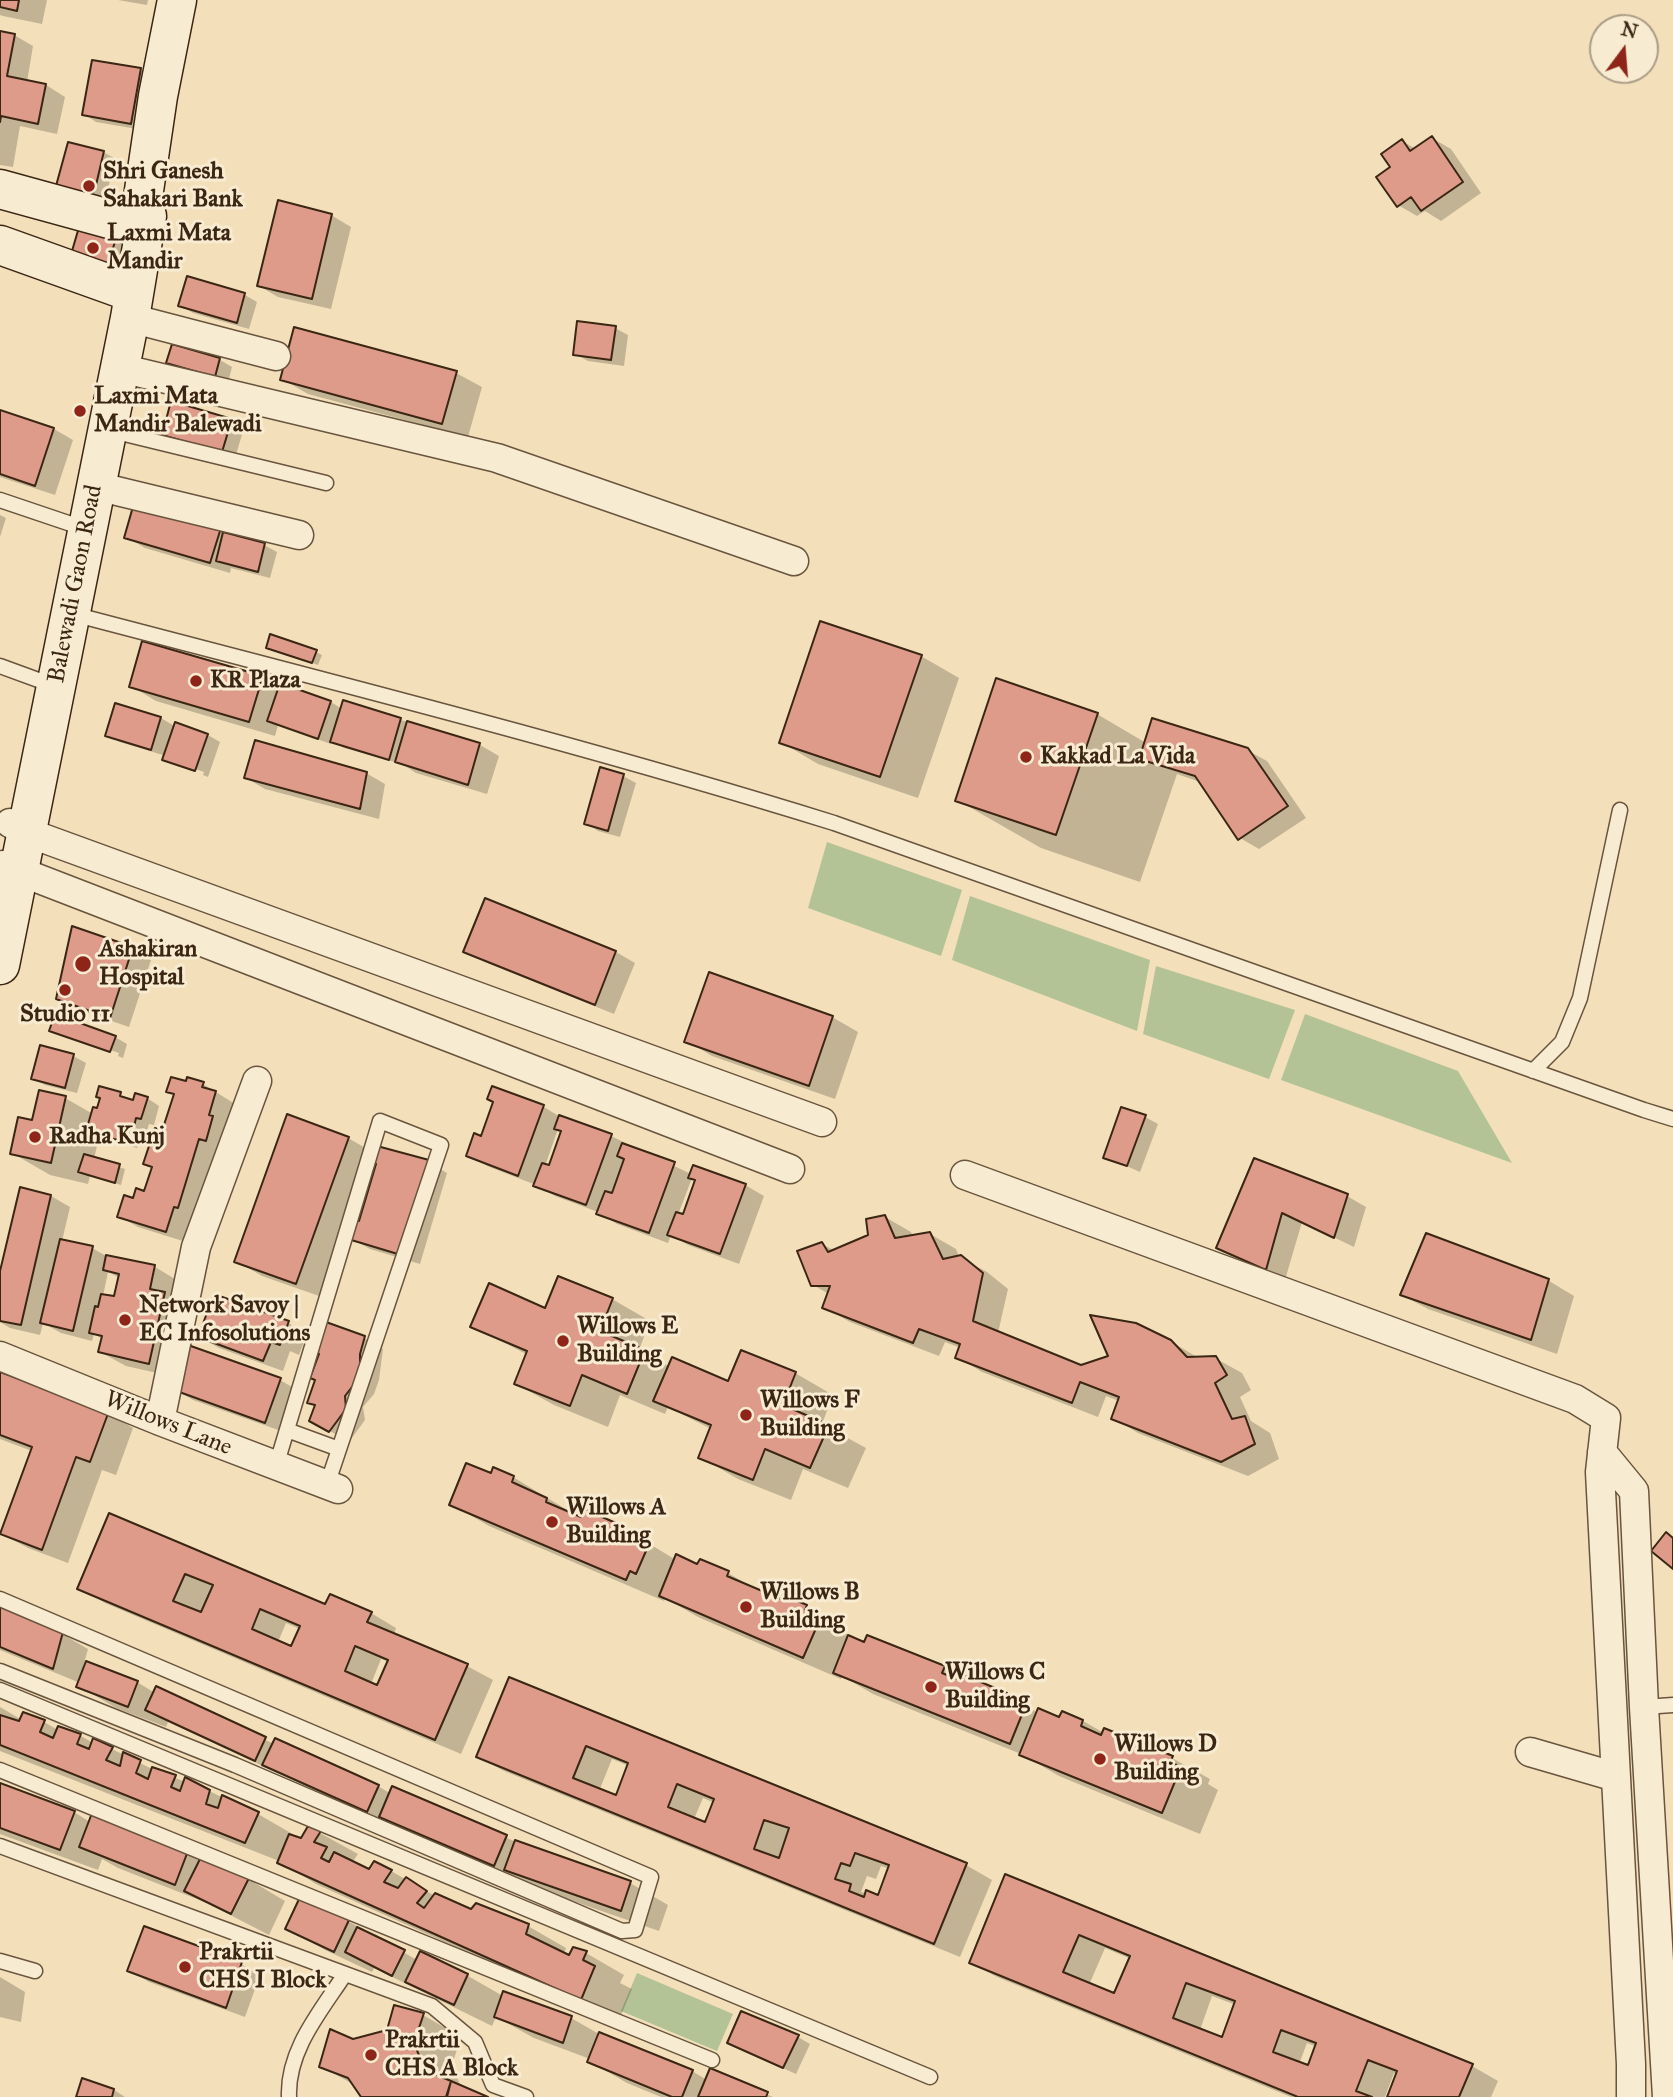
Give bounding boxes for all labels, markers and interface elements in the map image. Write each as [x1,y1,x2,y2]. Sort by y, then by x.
north arrow [1589,14,1659,84]
text: N [1618,17,1640,44]
place label: Shri Ganesh Sahakari Bank [103,158,243,214]
marker: Shri Ganesh Sahakari Bank [81,178,97,194]
place label: Laxmi Mata Mandir [107,220,231,276]
marker: Laxmi Mata Mandir [85,240,101,256]
place label: Laxmi Mata Mandir Balewadi [94,383,262,439]
marker: Laxmi Mata Mandir Balewadi [72,403,88,419]
street label: Balewadi Gaon Road [43,482,109,686]
place label: KR Plaza [210,667,301,695]
marker: KR Plaza [188,673,204,689]
place label: Kakkad La Vida [1040,743,1195,771]
marker: Kakkad La Vida [1018,749,1034,765]
place label: Ashakiran Hospital [99,936,197,992]
marker: Ashakiran Hospital [73,954,93,974]
marker: Studio 11 [57,982,73,998]
place label: Studio 11 [20,1001,110,1029]
place label: Radha Kunj [49,1123,165,1151]
marker: Radha Kunj [27,1129,43,1145]
place label: Network Savoy | EC Infosolutions [139,1292,310,1348]
marker: Network Savoy | EC Infosolutions [117,1312,133,1328]
place label: Willows E Building [577,1313,678,1369]
marker: Willows E Building [555,1333,571,1349]
street label: Willows Lane [100,1385,236,1463]
place label: Willows F Building [760,1387,860,1443]
marker: Willows F Building [738,1407,754,1423]
place label: Willows A Building [566,1494,666,1550]
marker: Willows A Building [544,1514,560,1530]
place label: Willows B Building [760,1579,860,1635]
marker: Willows B Building [738,1599,754,1615]
place label: Willows C Building [945,1659,1045,1715]
marker: Willows C Building [923,1679,939,1695]
place label: Willows D Building [1114,1731,1217,1787]
marker: Willows D Building [1092,1751,1108,1767]
place label: Prakrtii CHS I Block [199,1939,326,1995]
marker: Prakrtii CHS I Block [177,1959,193,1975]
place label: Prakrtii CHS A Block [385,2027,518,2083]
marker: Prakrtii CHS A Block [363,2047,379,2063]

